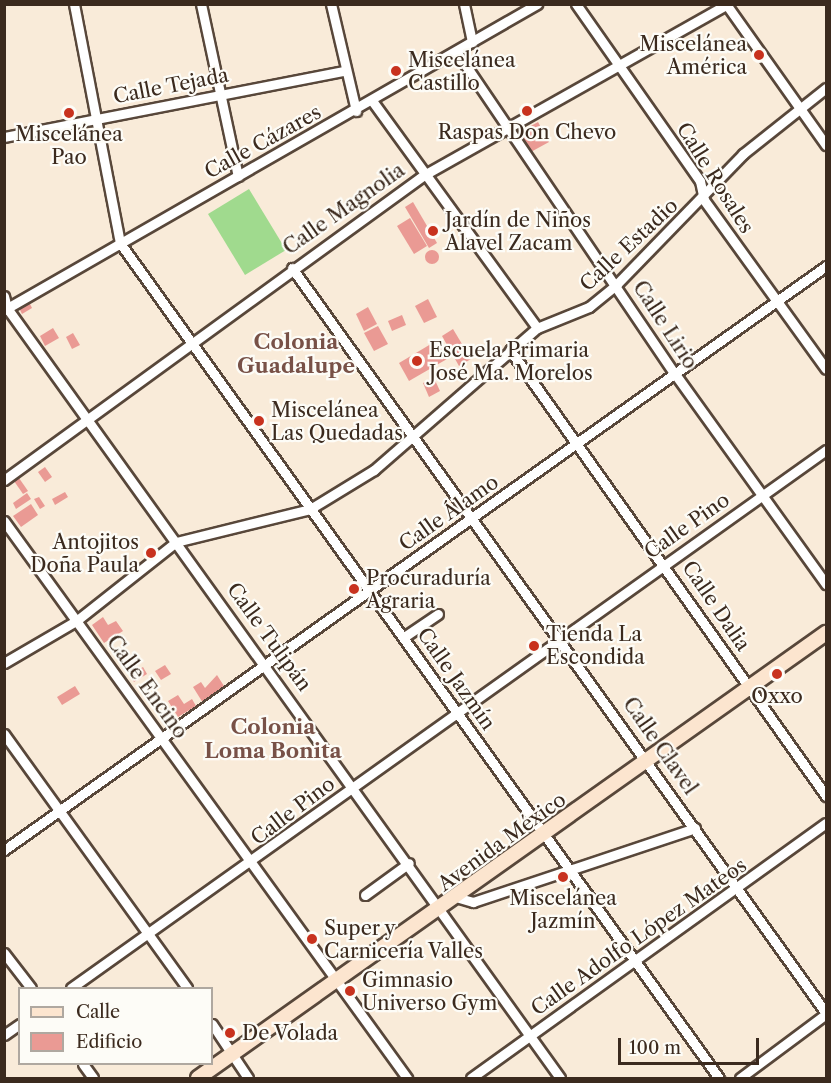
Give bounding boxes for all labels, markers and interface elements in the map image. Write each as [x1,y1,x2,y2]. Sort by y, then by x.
place label: Miscelánea América [640,32,747,79]
place label: Miscelánea Castillo [408,48,515,95]
marker: Miscelánea América [752,48,766,62]
street label: Calle Tejada [111,63,231,109]
marker: Miscelánea Castillo [389,64,403,78]
street label: Calle Cázares [201,100,325,184]
marker: Raspas Don Chevo [520,104,534,118]
marker: Miscelánea Pao [62,106,76,120]
street label: Calle Rosales [671,118,759,238]
place label: Raspas Don Chevo [438,120,616,144]
place label: Miscelánea Pao [15,122,123,169]
street label: Calle Magnolia [279,158,409,260]
street label: Calle Estadio [575,194,683,296]
place label: Jardín de Niños Alavel Zacam [445,208,591,255]
marker: Jardín de Niños Alavel Zacam [426,224,440,238]
street label: Calle Lirio [628,276,702,374]
district label: Colonia Guadalupe [237,329,355,379]
place label: Escuela Primaria José Ma. Morelos [429,338,593,385]
marker: Escuela Primaria José Ma. Morelos [410,354,424,368]
place label: Miscelánea Las Quedadas [271,398,403,445]
marker: Miscelánea Las Quedadas [252,414,266,428]
street label: Calle Álamo [394,470,504,556]
street label: Calle Pino [640,488,734,564]
place label: Antojitos Doña Paula [30,530,139,577]
marker: Antojitos Doña Paula [144,546,158,560]
street label: Calle Dalia [677,556,755,656]
place label: Procuraduría Agraria [366,566,491,613]
street label: Calle Tulipán [222,578,316,696]
marker: Procuraduría Agraria [347,582,361,596]
place label: Tienda La Escondida [546,622,645,669]
street label: Calle Jazmín [412,623,500,735]
street label: Calle Encino [101,631,193,743]
marker: Tienda La Escondida [527,639,541,653]
marker: Oxxo [770,667,784,681]
place label: Oxxo [751,684,803,708]
street label: Calle Clavel [618,693,702,799]
district label: Colonia Loma Bonita [204,714,342,764]
street label: Calle Pino [246,772,340,850]
street label: Avenida México [433,788,571,896]
street label: Calle Adolfo López Mateos [526,853,752,1021]
marker: Miscelánea Jazmín [556,870,570,884]
place label: Miscelánea Jazmín [509,886,617,933]
place label: Super y Carnicería Valles [324,916,484,963]
marker: Super y Carnicería Valles [305,932,319,946]
place label: Gimnasio Universo Gym [362,968,497,1015]
marker: Gimnasio Universo Gym [343,984,357,998]
legend [18,987,213,1065]
text: Calle [76,1001,120,1023]
place label: De Volada [242,1021,339,1045]
marker: De Volada [223,1026,237,1040]
scale bar [621,1026,762,1064]
text: Edificio [76,1031,142,1053]
text: 100 m [629,1037,681,1059]

